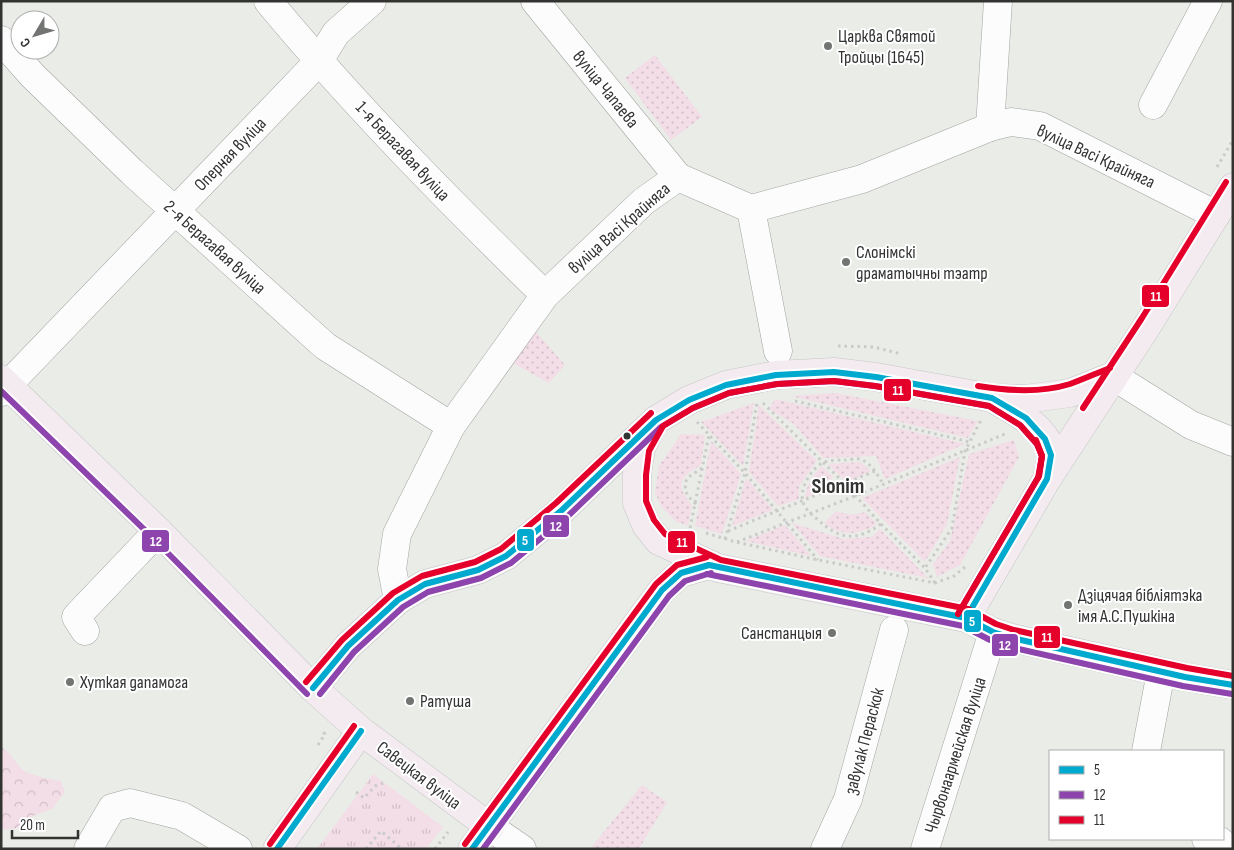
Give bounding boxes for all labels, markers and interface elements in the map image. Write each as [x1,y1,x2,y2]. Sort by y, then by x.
north arrow [10,10,60,60]
place label: Царква Святой Тройцы (1645) [838,26,935,68]
text: С [16,35,34,51]
marker: Царква Святой Тройцы (1645) [822,40,834,52]
street label: вуліца Чапаева [568,46,643,132]
street label: 1-я Берагавая вуліца [351,97,454,206]
street label: Оперная вуліца [190,113,271,196]
street label: вуліца Васі Крайняга [1033,120,1158,193]
street label: вуліца Васі Крайняга [564,178,675,278]
street label: 2-я Берагавая вуліца [159,196,270,299]
place label: Слонімскі драматычны тэатр [856,242,988,284]
marker: Слонімскі драматычны тэатр [840,256,852,268]
line badge: 11 [1141,284,1170,308]
text: 11 [1151,288,1162,305]
line badge: 11 [883,378,912,402]
text: 11 [893,382,904,399]
unlabelled marker [622,431,632,441]
district label: Slonim [812,473,864,500]
line badge: 12 [542,514,570,538]
text: 12 [550,518,562,535]
line badge: 5 [516,528,535,552]
line badge: 12 [141,529,170,553]
line badge: 11 [667,530,696,554]
text: 5 [522,532,528,549]
text: 12 [150,533,162,550]
text: 11 [677,534,688,551]
place label: Дзіцячая бібліятэка імя А.С.Пушкіна [1078,585,1203,627]
marker: Дзіцячая бібліятэка імя А.С.Пушкіна [1062,599,1074,611]
line badge: 5 [963,609,982,633]
text: 5 [969,613,975,630]
place label: Санстанцыя [741,623,822,644]
line badge: 11 [1033,625,1061,649]
marker: Санстанцыя [826,627,838,639]
text: 11 [1042,629,1053,646]
line badge: 12 [991,633,1019,657]
text: 12 [999,637,1011,654]
place label: Хуткая дапамога [79,672,188,693]
street label: Чырвонаармейская вуліца [920,674,991,836]
marker: Хуткая дапамога [64,676,76,688]
street label: завулак Пераскок [840,685,889,797]
place label: Ратуша [420,691,471,712]
marker: Ратуша [404,695,416,707]
street label: Савецкая вуліца [373,737,465,814]
legend [1049,750,1224,840]
text: 5 [1094,761,1100,780]
text: 12 [1094,786,1106,805]
scale bar [12,808,79,840]
text: 11 [1094,811,1105,830]
text: 20 m [20,816,45,835]

